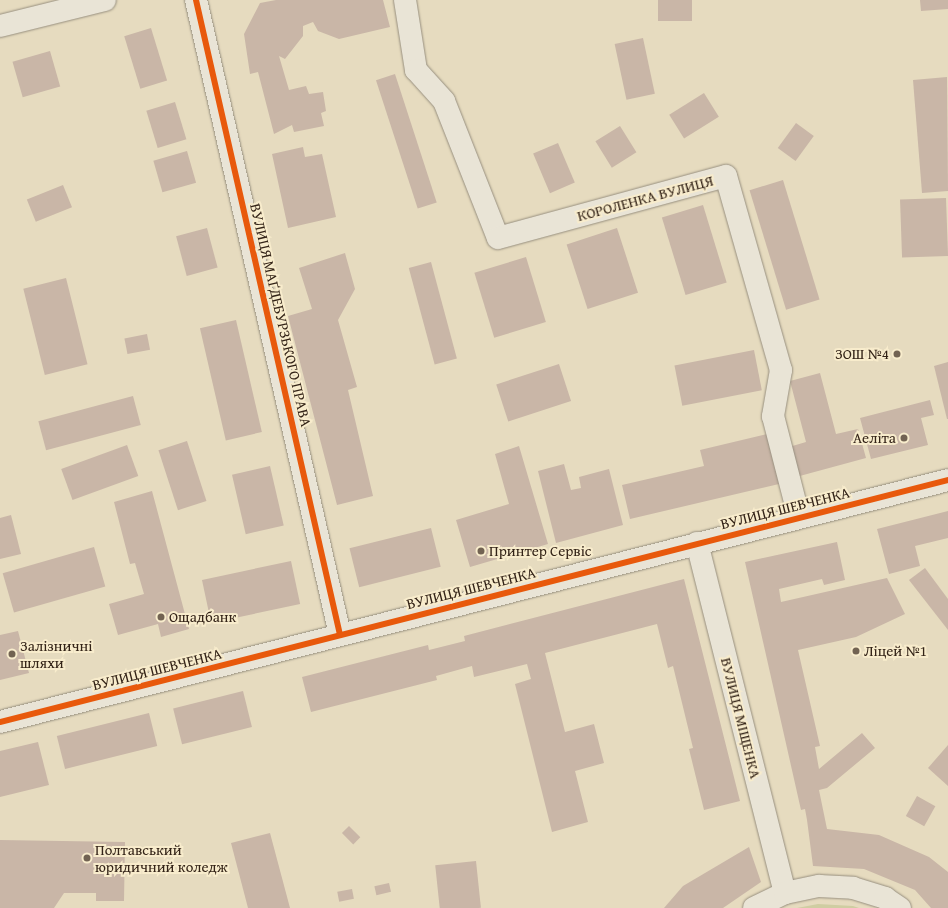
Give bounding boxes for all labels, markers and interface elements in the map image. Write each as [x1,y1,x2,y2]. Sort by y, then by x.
street label: КОРОЛЕНКА ВУЛИЦЯ [575,171,715,225]
street label: ВУЛИЦЯ МАҐДЕБУРЗЬКОГО ПРАВА [247,202,315,428]
place label: ЗОШ №4 [835,345,889,363]
marker: ЗОШ №4 [892,349,902,359]
place label: Аеліта [853,429,896,447]
marker: Аеліта [899,433,909,443]
street label: ВУЛИЦЯ ШЕВЧЕНКА [718,483,852,533]
place label: Принтер Сервіс [489,542,592,560]
marker: Принтер Сервіс [476,546,486,556]
street label: ВУЛИЦЯ ШЕВЧЕНКА [404,563,538,613]
place label: Ощадбанк [169,608,236,626]
marker: Ощадбанк [156,612,166,622]
place label: Залізничні шляхи [20,636,92,671]
place label: Ліцей №1 [864,642,927,660]
street label: ВУЛИЦЯ ШЕВЧЕНКА [90,644,224,694]
marker: Ліцей №1 [851,646,861,656]
marker: Залізничні шляхи [7,649,17,659]
street label: ВУЛИЦЯ МІЩЕНКА [717,656,765,780]
place label: Полтавський юридичний коледж [95,840,228,875]
marker: Полтавський юридичний коледж [82,853,92,863]

